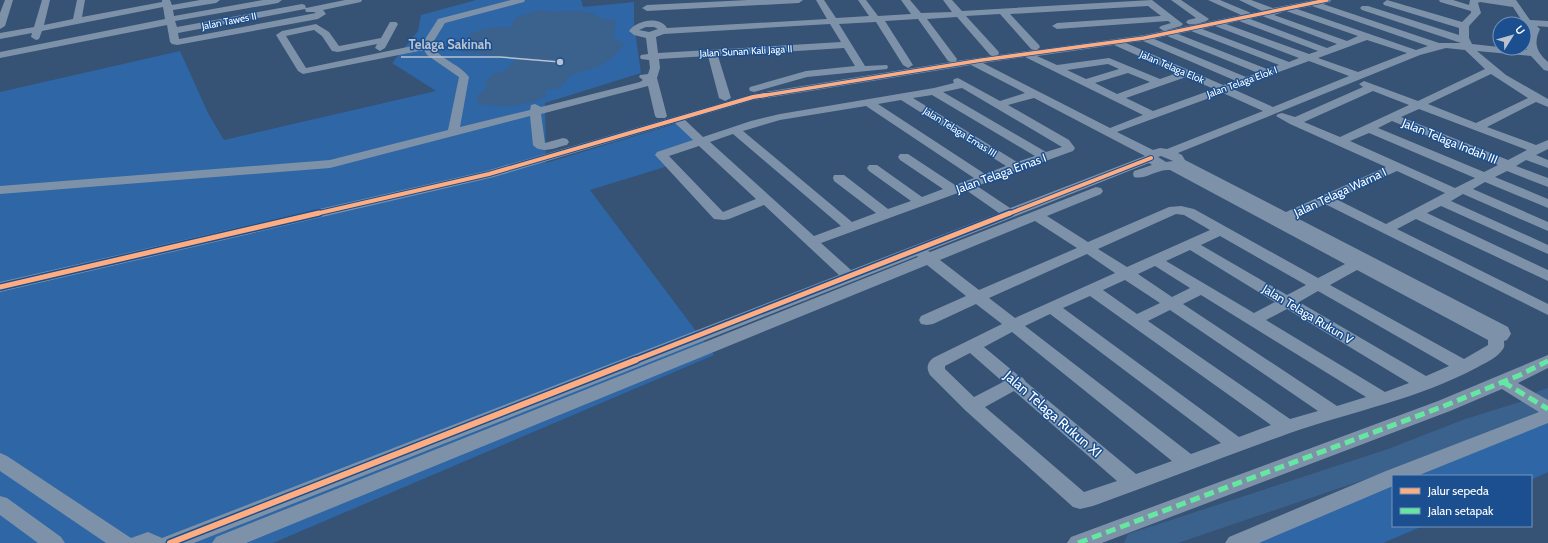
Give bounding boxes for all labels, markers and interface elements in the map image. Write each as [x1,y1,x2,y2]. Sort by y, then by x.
street label: Jalan Tawes II [200,9,257,33]
north arrow [1492,16,1532,56]
text: U [1512,23,1528,37]
callout: Telaga Sakinah [401,32,500,57]
text: Telaga Sakinah [408,36,492,52]
street label: Jalan Sunan Kali Jaga II [698,42,793,60]
street label: Jalan Telaga Elok [1137,47,1207,87]
street label: Jalan Telaga Elok I [1204,63,1279,101]
street label: Jalan Telaga Emas III [920,104,999,160]
street label: Jalan Telaga Indah III [1399,115,1500,167]
street label: Jalan Telaga Emas I [953,150,1048,197]
street label: Jalan Telaga Warna I [1291,164,1388,220]
street label: Jalan Telaga Rukun V [1259,281,1357,347]
street label: Jalan Telaga Rukun XI [1000,366,1106,461]
legend [1392,475,1532,527]
text: Jalur sepeda [1427,483,1489,498]
text: Jalan setapak [1427,503,1494,518]

